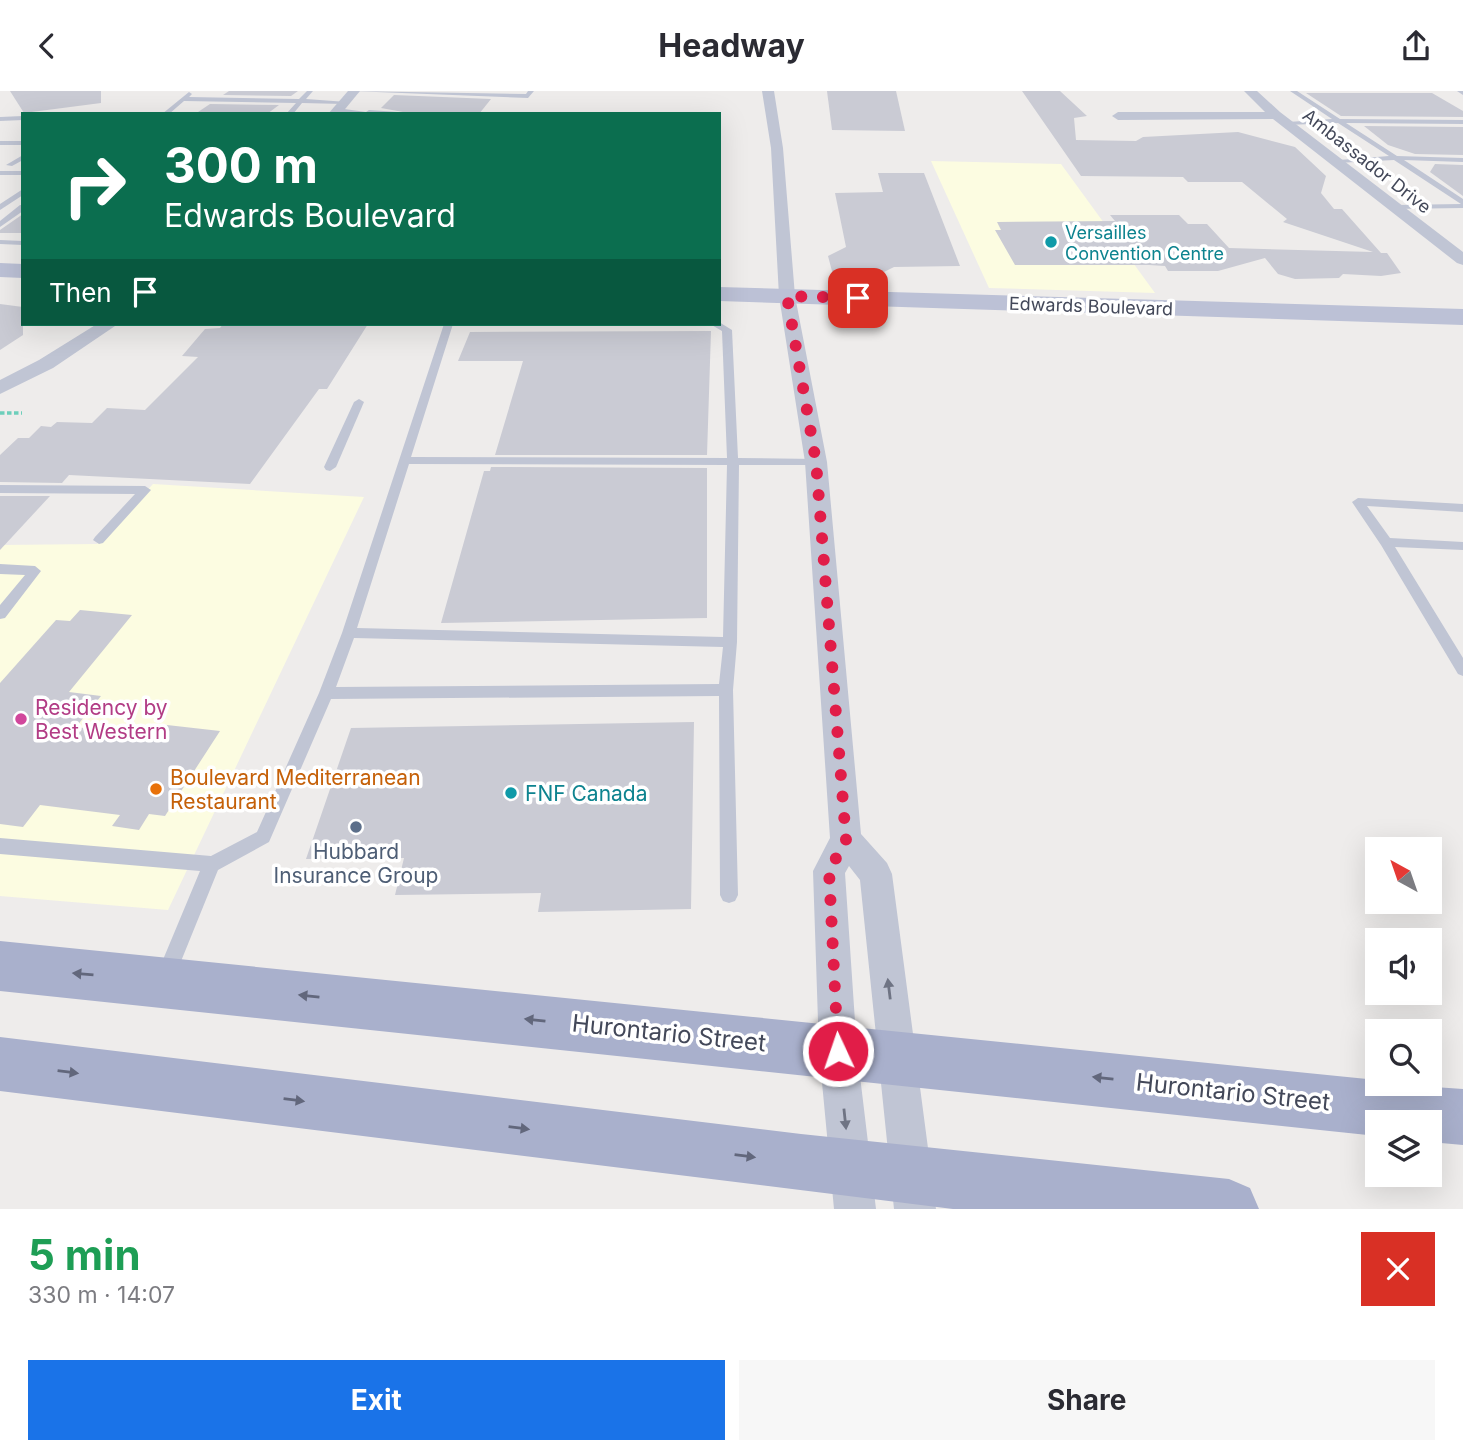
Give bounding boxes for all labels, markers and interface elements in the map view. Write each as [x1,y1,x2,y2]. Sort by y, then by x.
text: Headway [658,26,805,65]
icon: back [28,27,66,65]
icon: share [1397,27,1435,65]
street label: Ambassador Drive [1299,104,1435,218]
text: 300 m [164,136,318,195]
icon: right [49,140,140,231]
text: Edwards Boulevard [164,196,456,235]
place label: Versailles Convention Centre [1065,222,1224,264]
marker: Versailles Convention Centre [1043,234,1059,250]
pin [828,268,888,328]
icon: arrive [126,273,164,311]
text: Then [49,277,112,308]
icon: arrive [839,279,877,317]
street label: Edwards Boulevard [1009,293,1173,319]
place label: Residency by Best Western [35,695,168,744]
marker: Residency by Best Western [13,711,29,727]
place label: Boulevard Mediterranean Restaurant [170,765,421,814]
marker: Boulevard Mediterranean Restaurant [148,781,164,797]
place label: FNF Canada [525,781,648,806]
marker: FNF Canada [503,785,519,801]
marker: Hubbard Insurance Group [348,819,364,835]
north arrow [1365,837,1442,913]
map controls [1365,837,1442,1187]
place label: Hubbard Insurance Group [274,839,438,888]
button: sound [1365,928,1442,1005]
one-way arrow [71,968,93,979]
one-way arrow [884,978,895,1000]
one-way arrow [298,991,320,1002]
street label: Hurontario Street [571,1008,768,1058]
one-way arrow [524,1014,546,1025]
position arrow [801,1014,875,1088]
button: search [1365,1019,1442,1096]
one-way arrow [57,1067,79,1078]
street label: Hurontario Street [1135,1067,1332,1117]
one-way arrow [1092,1073,1114,1084]
one-way arrow [283,1095,305,1106]
one-way arrow [840,1108,851,1130]
button: layers [1365,1110,1442,1187]
one-way arrow [508,1122,530,1133]
one-way arrow [734,1150,756,1161]
text: 5 min [28,1229,141,1280]
button: close [1361,1232,1435,1306]
text: 330 m · 14:07 [28,1281,175,1309]
button: Exit [28,1360,725,1440]
button: Share [739,1360,1435,1440]

